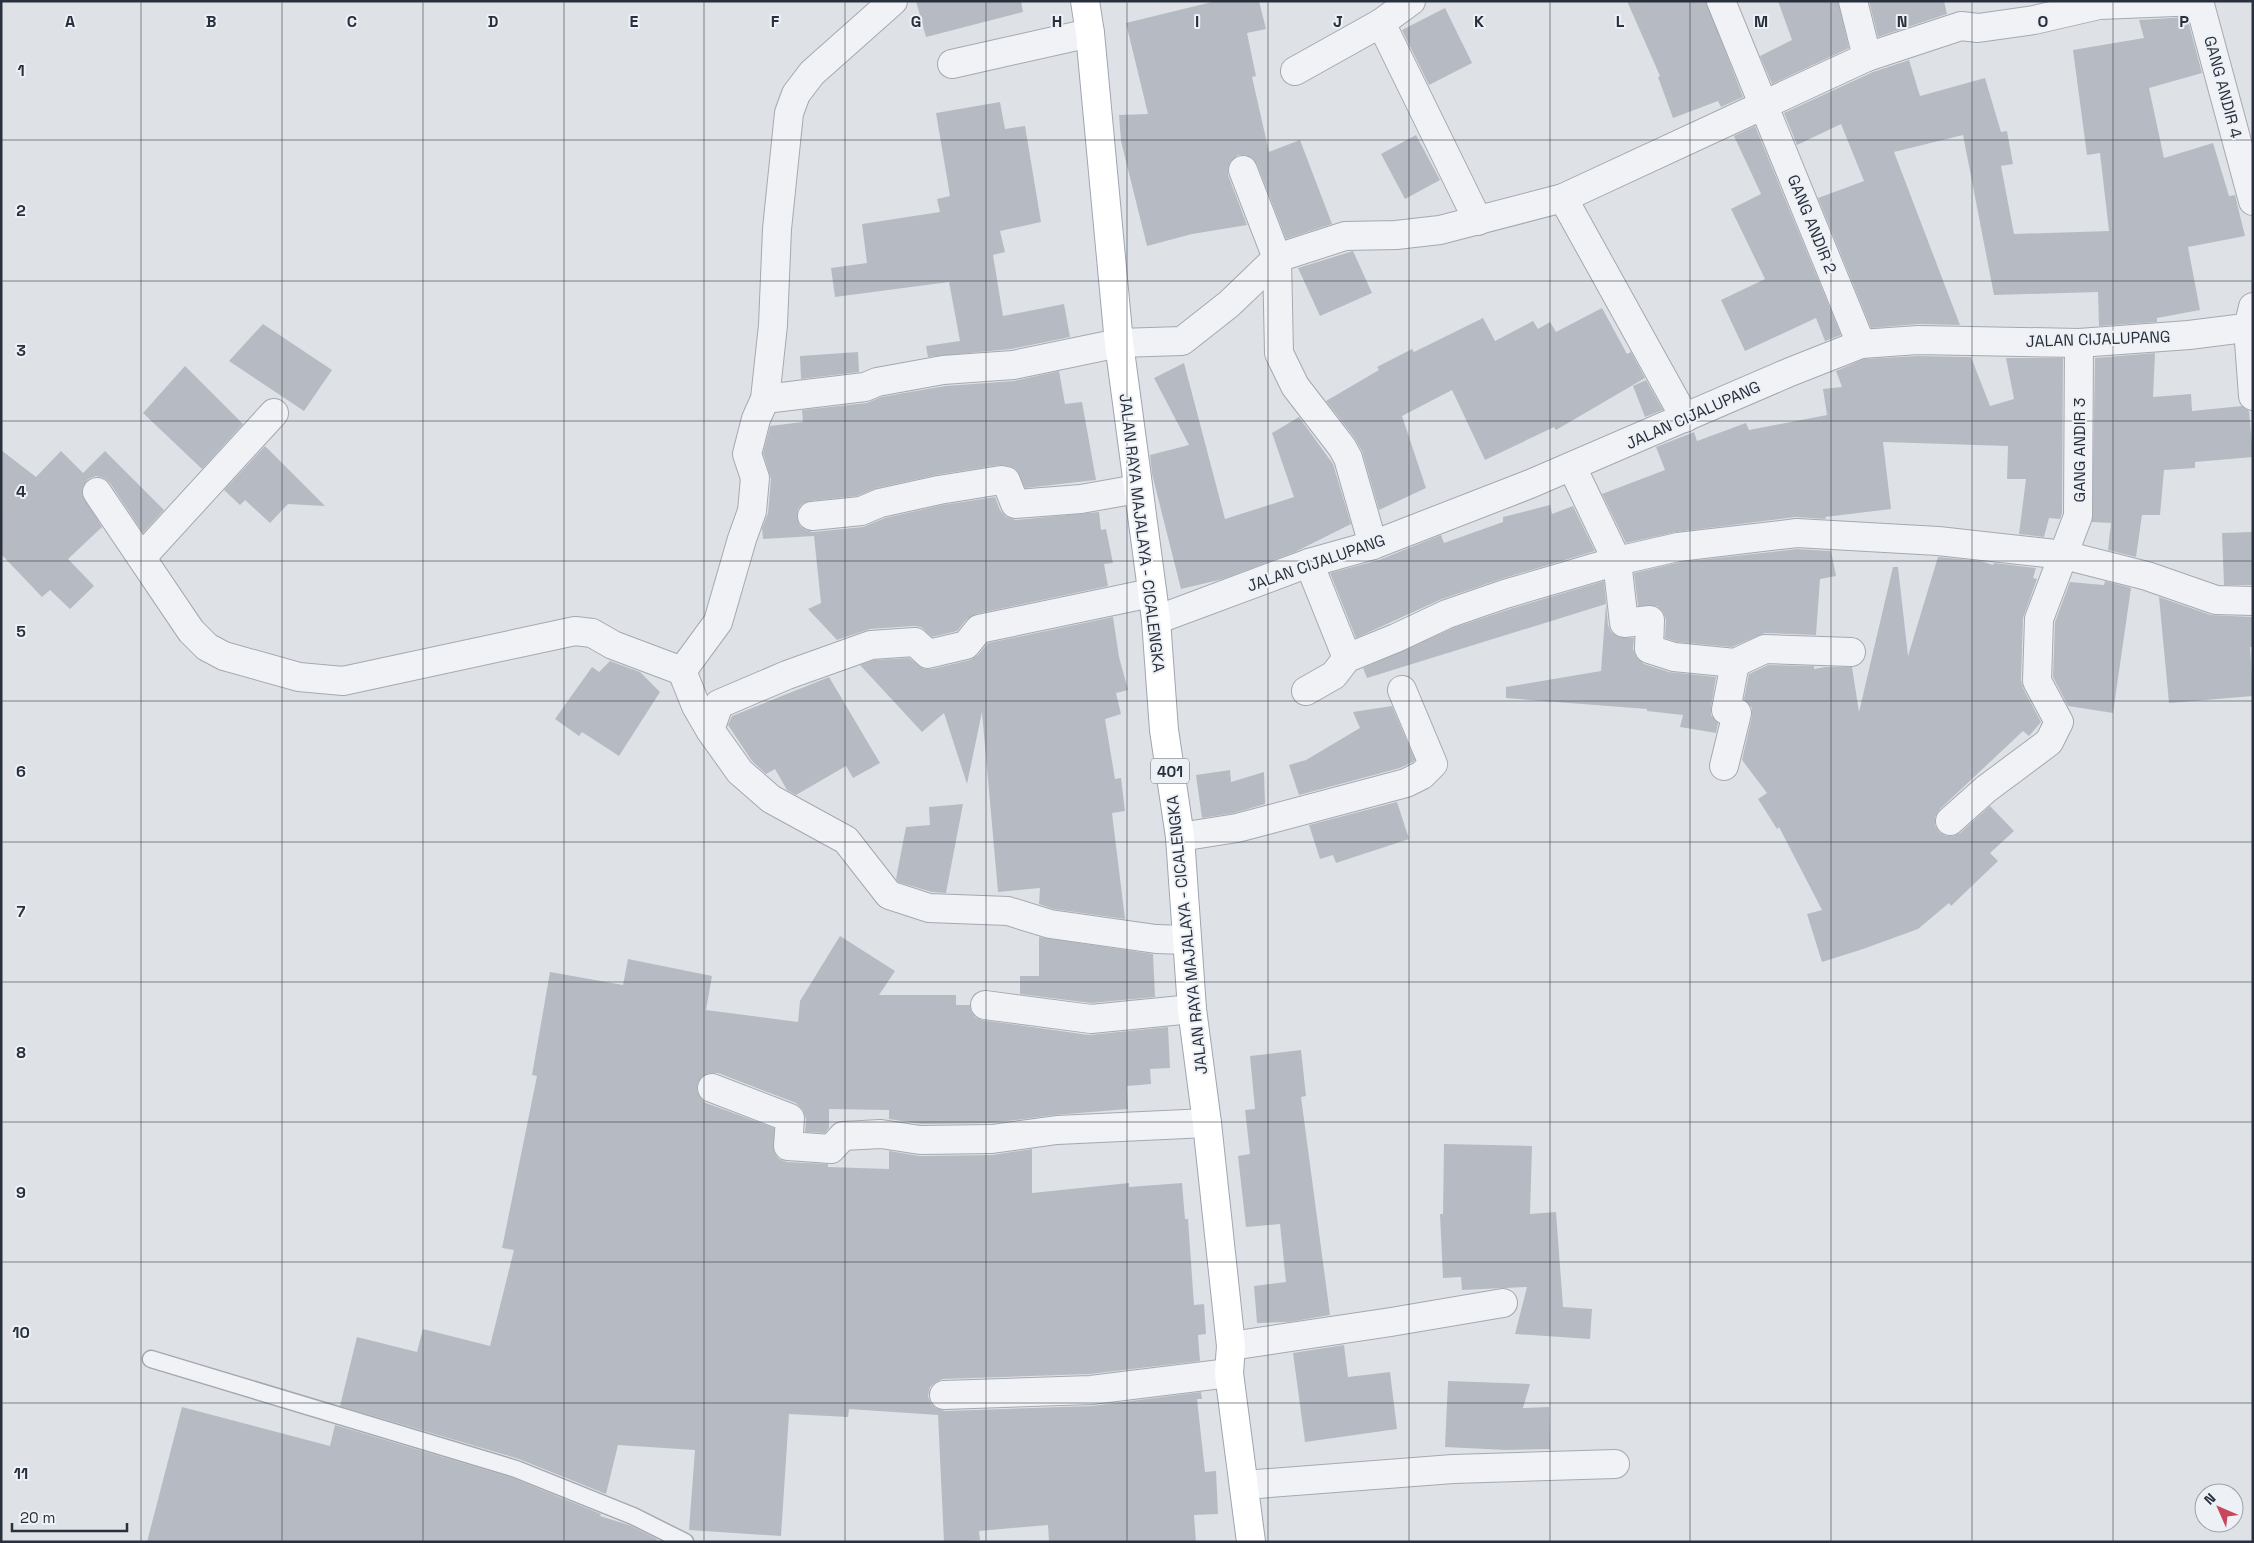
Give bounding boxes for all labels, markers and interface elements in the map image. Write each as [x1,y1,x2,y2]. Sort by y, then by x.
text: A [65,11,75,32]
text: B [206,11,216,32]
text: C [347,11,357,32]
text: D [488,11,498,32]
text: E [630,11,639,32]
text: F [771,11,780,32]
text: G [911,11,921,32]
text: H [1052,11,1062,32]
text: I [1195,11,1199,32]
text: J [1333,11,1343,32]
text: K [1474,11,1484,32]
text: L [1616,11,1625,32]
text: M [1754,11,1768,32]
text: N [1897,11,1907,32]
text: O [2038,11,2049,32]
text: P [2179,11,2189,32]
street label: GANG ANDIR 4 [2199,33,2247,141]
text: 1 [17,60,25,81]
street label: GANG ANDIR 2 [1783,171,1841,277]
text: 2 [16,200,26,221]
street label: JALAN CIJALUPANG [2025,326,2171,352]
text: 3 [16,340,26,361]
street label: JALAN CIJALUPANG [1622,376,1764,454]
street label: JALAN RAYA MAJALAYA - CICALENGKA [1114,392,1170,674]
street label: GANG ANDIR 3 [2069,398,2090,502]
text: 4 [16,481,26,502]
street label: JALAN CIJALUPANG [1244,529,1388,597]
text: 5 [16,621,26,642]
road number: 401 [1151,758,1189,784]
text: 6 [16,761,26,782]
street label: JALAN RAYA MAJALAYA - CICALENGKA [1162,794,1212,1076]
text: 7 [17,901,26,922]
text: 8 [16,1042,26,1063]
text: 9 [16,1182,26,1203]
text: 10 [12,1322,30,1343]
text: 11 [14,1463,28,1484]
north arrow [2194,1483,2244,1533]
text: N [2200,1489,2219,1508]
scale bar [12,1500,128,1532]
text: 20 m [20,1508,55,1527]

